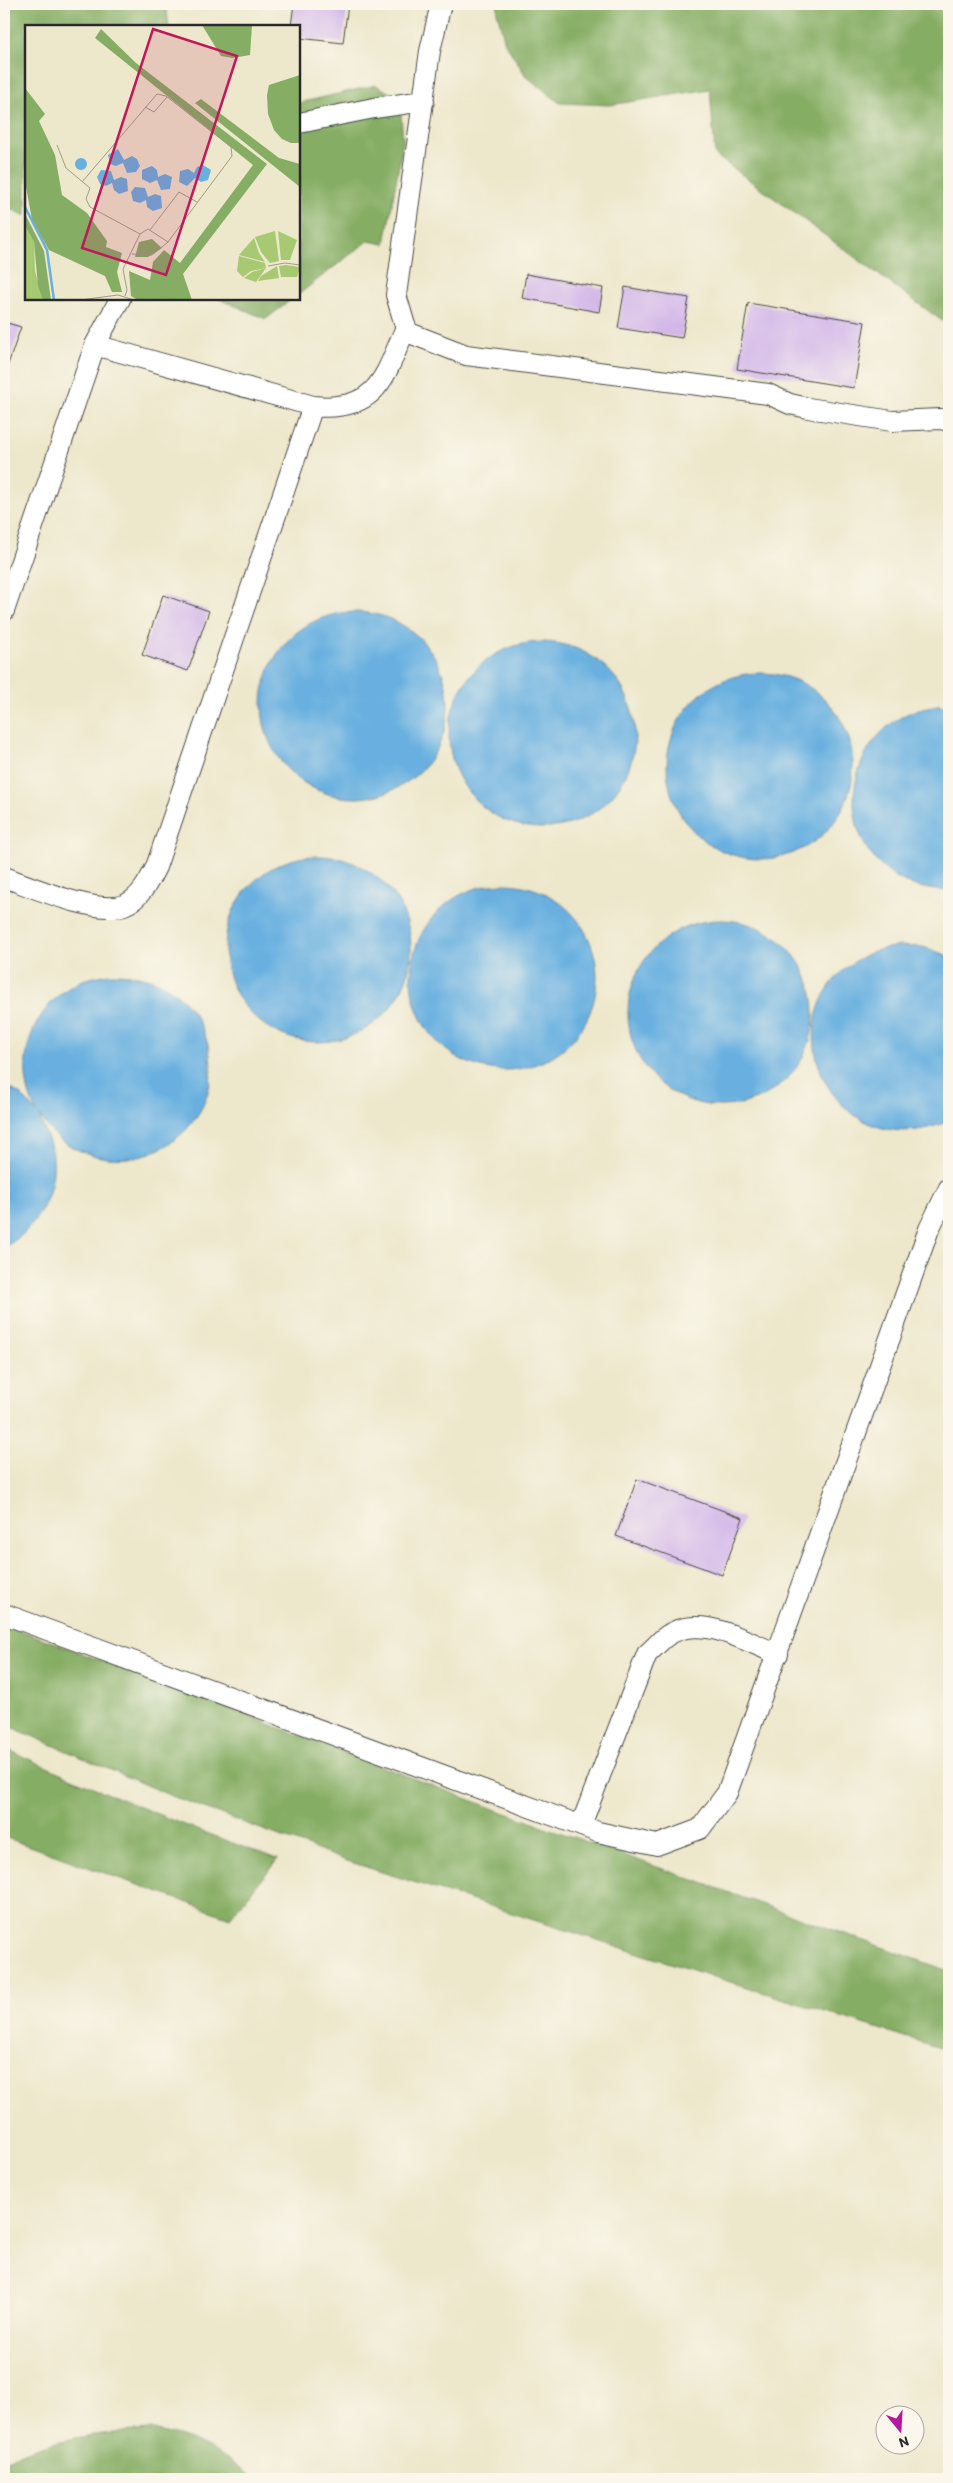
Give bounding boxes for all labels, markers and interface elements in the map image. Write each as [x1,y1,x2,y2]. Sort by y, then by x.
inset map [25,25,300,300]
north arrow [876,2406,926,2456]
text: N [897,2432,911,2451]

